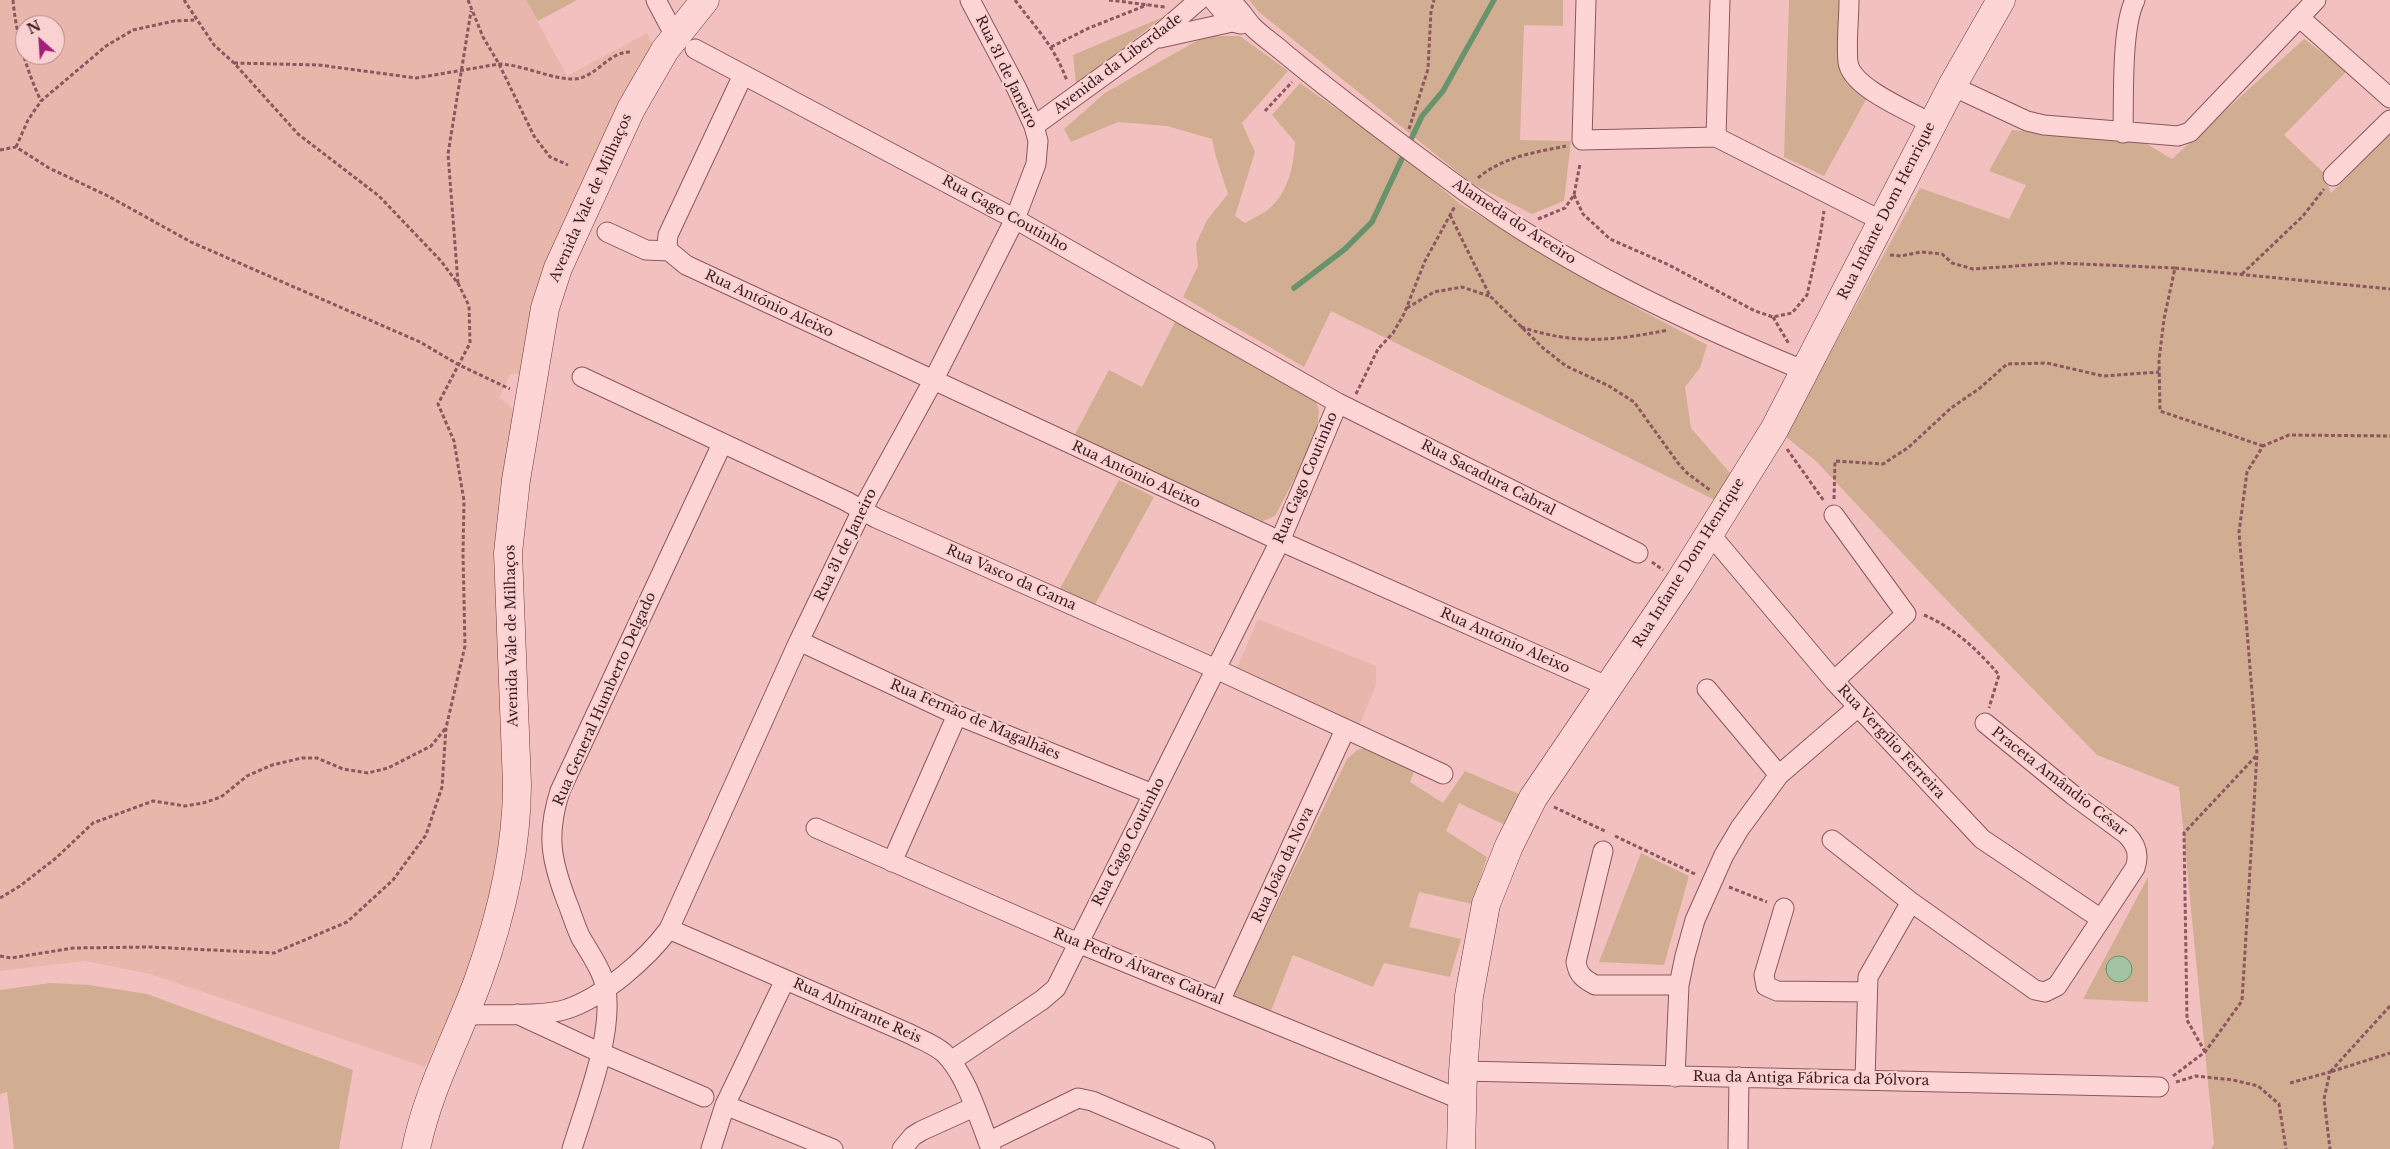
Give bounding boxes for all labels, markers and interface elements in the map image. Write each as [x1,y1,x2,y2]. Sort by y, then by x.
street label: Avenida da Liberdade [1050,10,1186,118]
street label: Rua 31 de Janeiro [971,13,1041,131]
north arrow [15,15,65,65]
text: N [24,16,44,38]
street label: Avenida Vale de Milhaços [546,111,636,285]
street label: Rua Infante Dom Henrique [1835,119,1939,303]
street label: Rua Gago Coutinho [939,172,1071,256]
street label: Alameda do Areeiro [1449,176,1579,268]
street label: Rua António Aleixo [702,267,836,341]
street label: Rua Gago Coutinho [1271,409,1341,547]
street label: Rua Sacadura Cabral [1418,437,1558,519]
street label: Rua António Aleixo [1069,438,1203,512]
street label: Rua Infante Dom Henrique [1630,475,1748,651]
street label: Rua 31 de Janeiro [811,486,881,604]
street label: Rua Vasco da Gama [943,542,1079,614]
street label: Avenida Vale de Milhaços [502,545,522,727]
street label: Rua General Humberto Delgado [550,590,660,808]
street label: Rua António Aleixo [1438,605,1572,677]
street label: Rua Fernão de Magalhães [887,676,1063,764]
street label: Rua Vergílio Ferreira [1834,682,1948,802]
street label: Praceta Amândio César [1988,724,2130,840]
street label: Rua Gago Coutinho [1089,775,1169,909]
street label: Rua João da Nova [1249,804,1317,926]
street label: Rua Pedro Álvares Cabral [1050,925,1226,1009]
street label: Rua Almirante Reis [790,975,924,1047]
street label: Rua da Antiga Fábrica da Pólvora [1693,1069,1929,1089]

